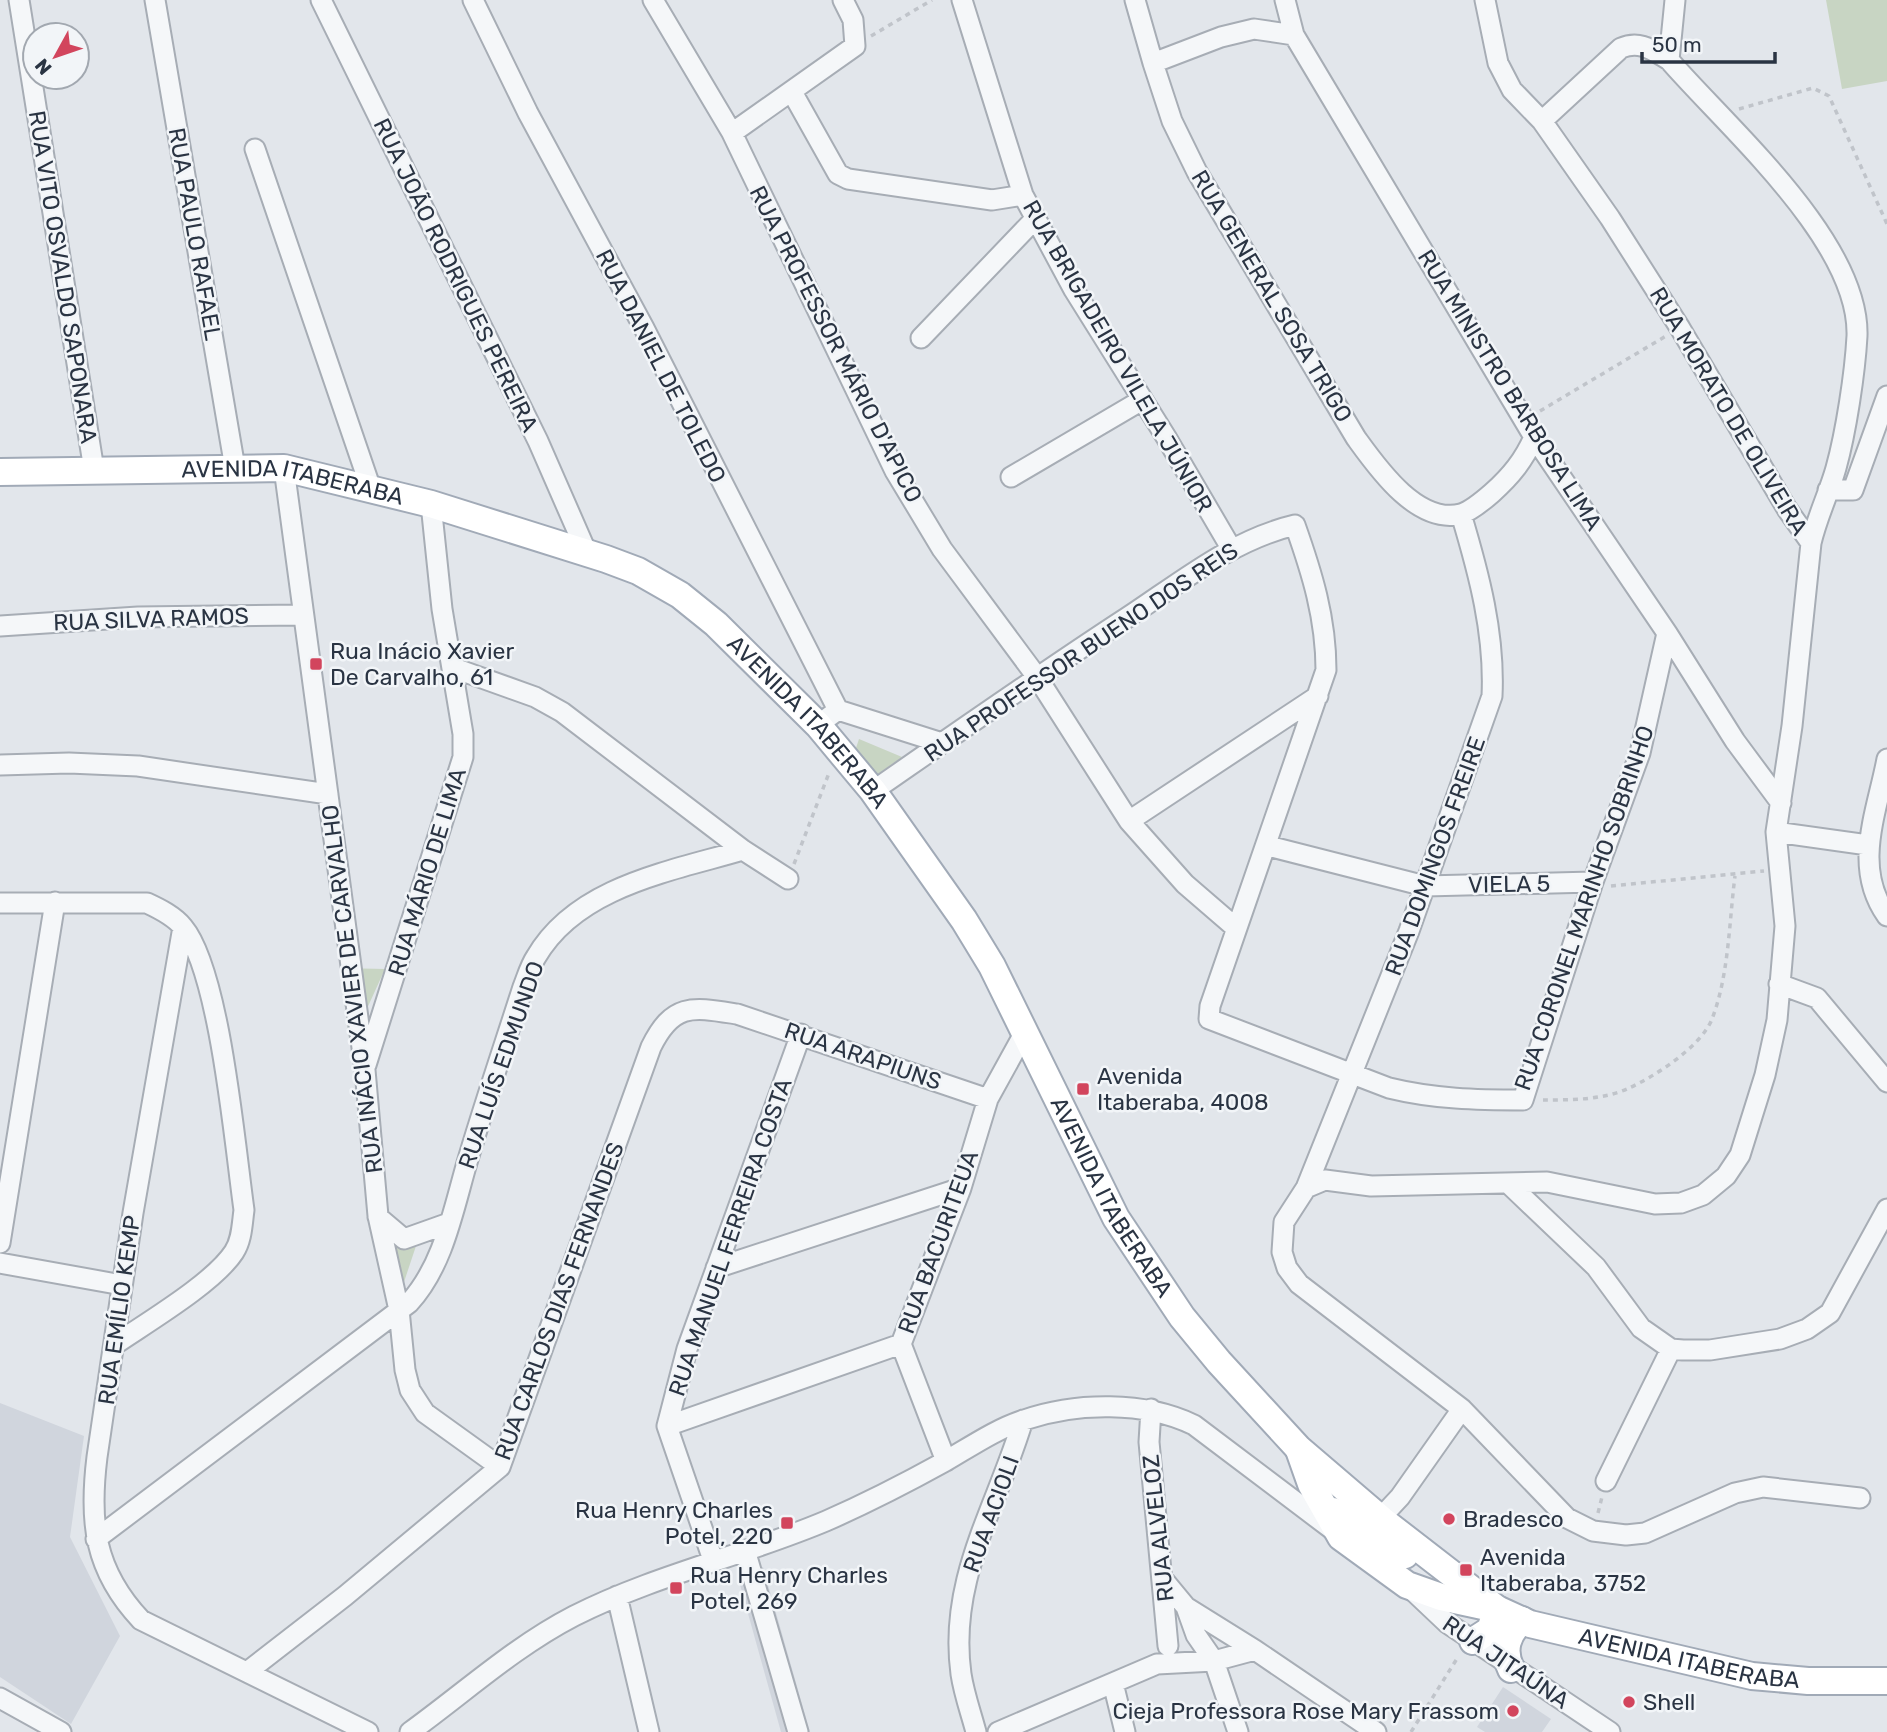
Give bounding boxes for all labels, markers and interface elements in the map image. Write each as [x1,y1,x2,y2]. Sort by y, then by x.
north arrow [21,21,91,91]
scale bar [1642,21,1775,65]
text: 50 m [1652,32,1702,57]
text: N [30,54,57,79]
street label: RUA VITO OSVALDO SAPONARA [23,109,103,445]
street label: RUA JOÃO RODRIGUES PEREIRA [368,114,544,436]
street label: RUA PAULO RAFAEL [163,125,228,343]
street label: RUA GENERAL SOSA TRIGO [1186,165,1358,427]
street label: RUA PROFESSOR MÁRIO D'APICO [744,181,928,507]
street label: RUA BRIGADEIRO VILELA JÚNIOR [1017,195,1219,517]
street label: RUA MINISTRO BARBOSA LIMA [1412,244,1608,536]
street label: RUA DANIEL DE TOLEDO [590,245,732,487]
street label: RUA MORATO DE OLIVEIRA [1644,282,1814,540]
street label: AVENIDA ITABERABA [181,454,406,511]
street label: RUA PROFESSOR BUENO DOS REIS [919,536,1243,768]
street label: RUA SILVA RAMOS [53,602,249,636]
street label: AVENIDA ITABERABA [722,629,895,813]
place label: Rua Inácio Xavier De Carvalho, 61 [330,637,514,691]
marker: Rua Inácio Xavier De Carvalho, 61 [308,656,324,672]
street label: RUA CORONEL MARINHO SOBRINHO [1508,722,1660,1094]
street label: RUA DOMINGOS FREIRE [1379,733,1491,979]
street label: RUA MÁRIO DE LIMA [382,765,472,979]
street label: RUA INÁCIO XAVIER DE CARVALHO [315,803,389,1175]
street label: VIELA 5 [1468,869,1550,899]
street label: RUA LUÍS EDMUNDO [452,957,550,1173]
street label: RUA ARAPIUNS [781,1016,945,1096]
place label: Avenida Itaberaba, 4008 [1097,1062,1269,1116]
street label: RUA MANUEL FERREIRA COSTA [662,1074,798,1400]
marker: Avenida Itaberaba, 4008 [1075,1081,1091,1097]
street label: AVENIDA ITABERABA [1045,1092,1179,1302]
street label: RUA CARLOS DIAS FERNANDES [488,1138,630,1464]
street label: RUA BACURITEUA [892,1147,984,1337]
street label: RUA EMÍLIO KEMP [92,1213,146,1407]
street label: RUA ACIOLI [957,1452,1025,1576]
street label: RUA ALVELOZ [1136,1453,1180,1603]
place label: Rua Henry Charles Potel, 220 [575,1496,773,1550]
place label: Bradesco [1463,1505,1564,1533]
marker: Bradesco [1441,1511,1457,1527]
marker: Rua Henry Charles Potel, 220 [779,1515,795,1531]
place label: Avenida Itaberaba, 3752 [1480,1543,1646,1597]
place label: Rua Henry Charles Potel, 269 [690,1561,888,1615]
marker: Avenida Itaberaba, 3752 [1458,1562,1474,1578]
marker: Rua Henry Charles Potel, 269 [668,1580,684,1596]
street label: RUA JITAÚNA [1437,1609,1575,1715]
street label: AVENIDA ITABERABA [1576,1622,1801,1694]
place label: Shell [1643,1688,1695,1716]
marker: Shell [1621,1694,1637,1710]
place label: Cieja Professora Rose Mary Frassom [1112,1697,1499,1725]
marker: Cieja Professora Rose Mary Frassom [1505,1703,1521,1719]

